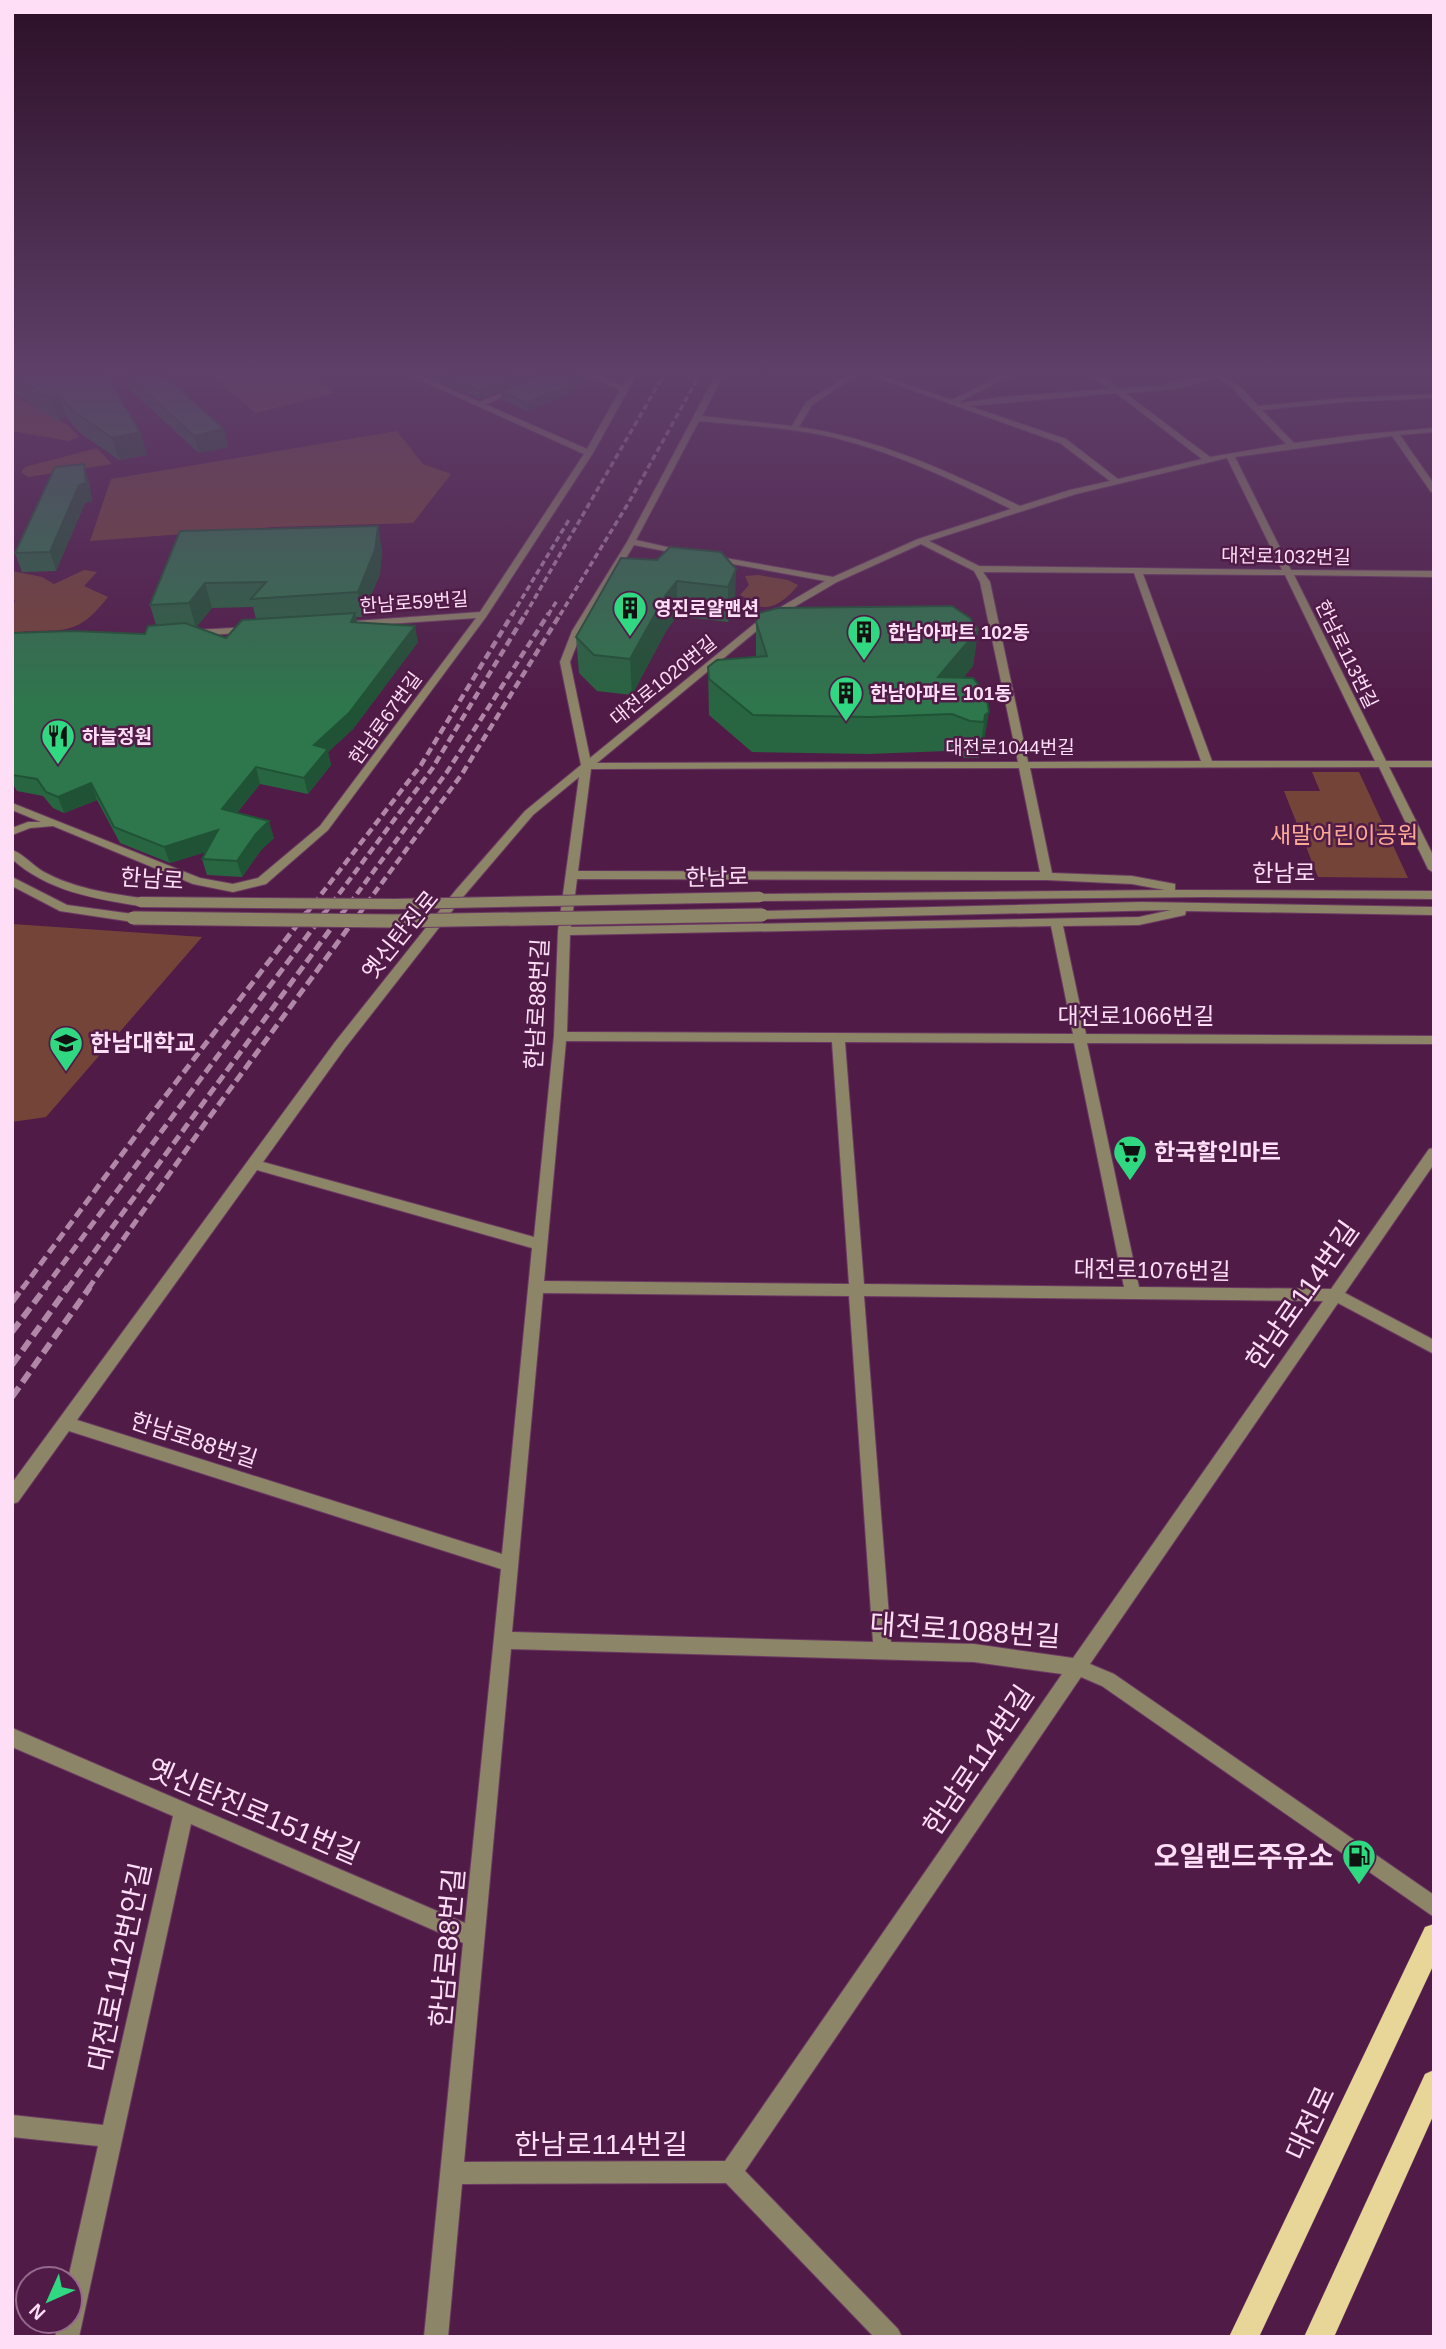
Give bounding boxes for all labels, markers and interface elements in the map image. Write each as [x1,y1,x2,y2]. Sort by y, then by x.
street label: 대전로1032번길 [1221,545,1351,568]
street label: 한남로59번길 [359,588,469,617]
building icon: 영진로얄맨션 [611,589,649,638]
street label: 한남로113번길 [1311,597,1382,712]
place label: 영진로얄맨션 [654,598,759,619]
building icon: 한남아파트 102동 [845,613,883,662]
place label: 한남아파트 102동 [888,622,1030,643]
street label: 대전로1020번길 [606,631,720,729]
street label: 한남로67번길 [345,668,426,768]
building icon: 한남아파트 101동 [827,674,865,723]
place label: 한남아파트 101동 [870,683,1012,704]
restaurant icon: 하늘정원 [39,717,77,766]
place label: 하늘정원 [82,726,152,747]
street label: 대전로1044번길 [945,737,1075,758]
park label: 새말어린이공원 [1270,822,1418,848]
street label: 한남로 [1252,860,1316,886]
street label: 한남로 [685,863,749,891]
street label: 한남로 [119,864,185,894]
street label: 옛신탄진로 [357,886,443,984]
street label: 한남로88번길 [521,938,553,1070]
street label: 대전로1066번길 [1058,1003,1214,1029]
school or university icon: 한남대학교 [47,1024,85,1073]
place label: 한남대학교 [90,1030,196,1056]
supermarket icon: 한국할인마트 [1111,1133,1149,1182]
place label: 한국할인마트 [1154,1139,1281,1165]
street label: 한남로114번길 [1240,1215,1365,1375]
street label: 대전로1076번길 [1073,1256,1231,1284]
street label: 한남로88번길 [128,1407,260,1473]
street label: 대전로1088번길 [869,1608,1061,1653]
street label: 한남로114번길 [917,1680,1040,1841]
street label: 옛신탄진로151번길 [143,1753,364,1870]
fuel station icon: 오일랜드주유소 [1340,1837,1378,1886]
place label: 오일랜드주유소 [1154,1841,1334,1872]
street label: 대전로1112번안길 [82,1860,157,2074]
street label: 한남로88번길 [425,1867,470,2029]
street label: 대전로 [1280,2082,1341,2165]
street label: 한남로114번길 [514,2129,688,2160]
north arrow [14,2265,84,2335]
text: N [25,2299,50,2324]

